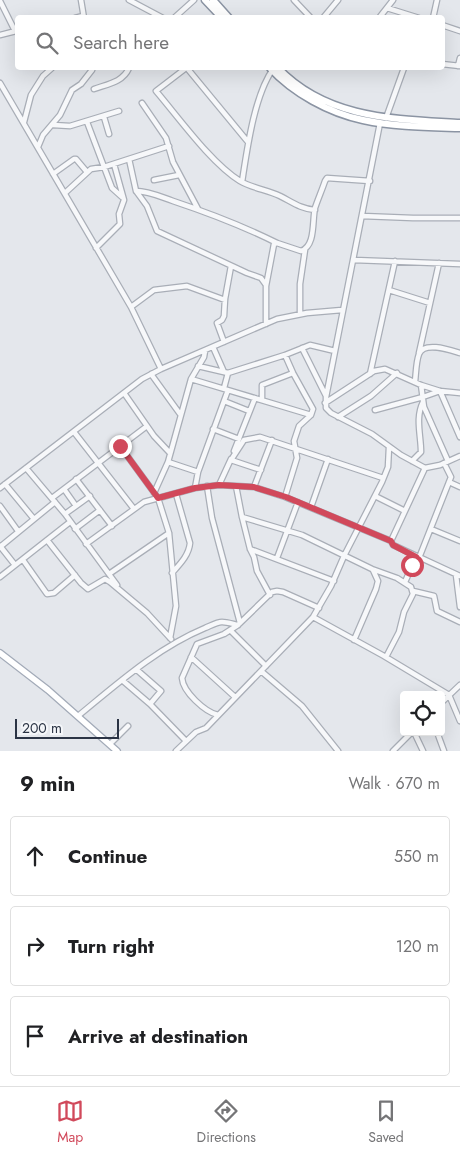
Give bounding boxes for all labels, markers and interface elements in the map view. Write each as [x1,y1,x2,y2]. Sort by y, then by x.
search box [15,15,445,70]
icon: search [33,29,61,57]
text: Search here [73,29,169,56]
route end [109,435,132,458]
route start [401,554,424,577]
map controls [400,691,445,736]
button: locate [400,691,445,736]
scale bar [15,716,119,739]
text: 200 m [22,718,62,738]
text: 9 min [20,769,75,799]
text: Walk · 670 m [348,772,440,795]
icon: ahead [21,842,49,870]
text: Continue [68,843,147,870]
text: 550 m [394,845,439,868]
icon: right [21,932,49,960]
text: Turn right [68,933,154,960]
text: 120 m [396,935,439,958]
icon: arrive [21,1022,49,1050]
text: Arrive at destination [68,1023,248,1050]
tab: Map [56,1097,84,1147]
tab: Directions [197,1097,256,1147]
tab: Saved [368,1097,404,1147]

